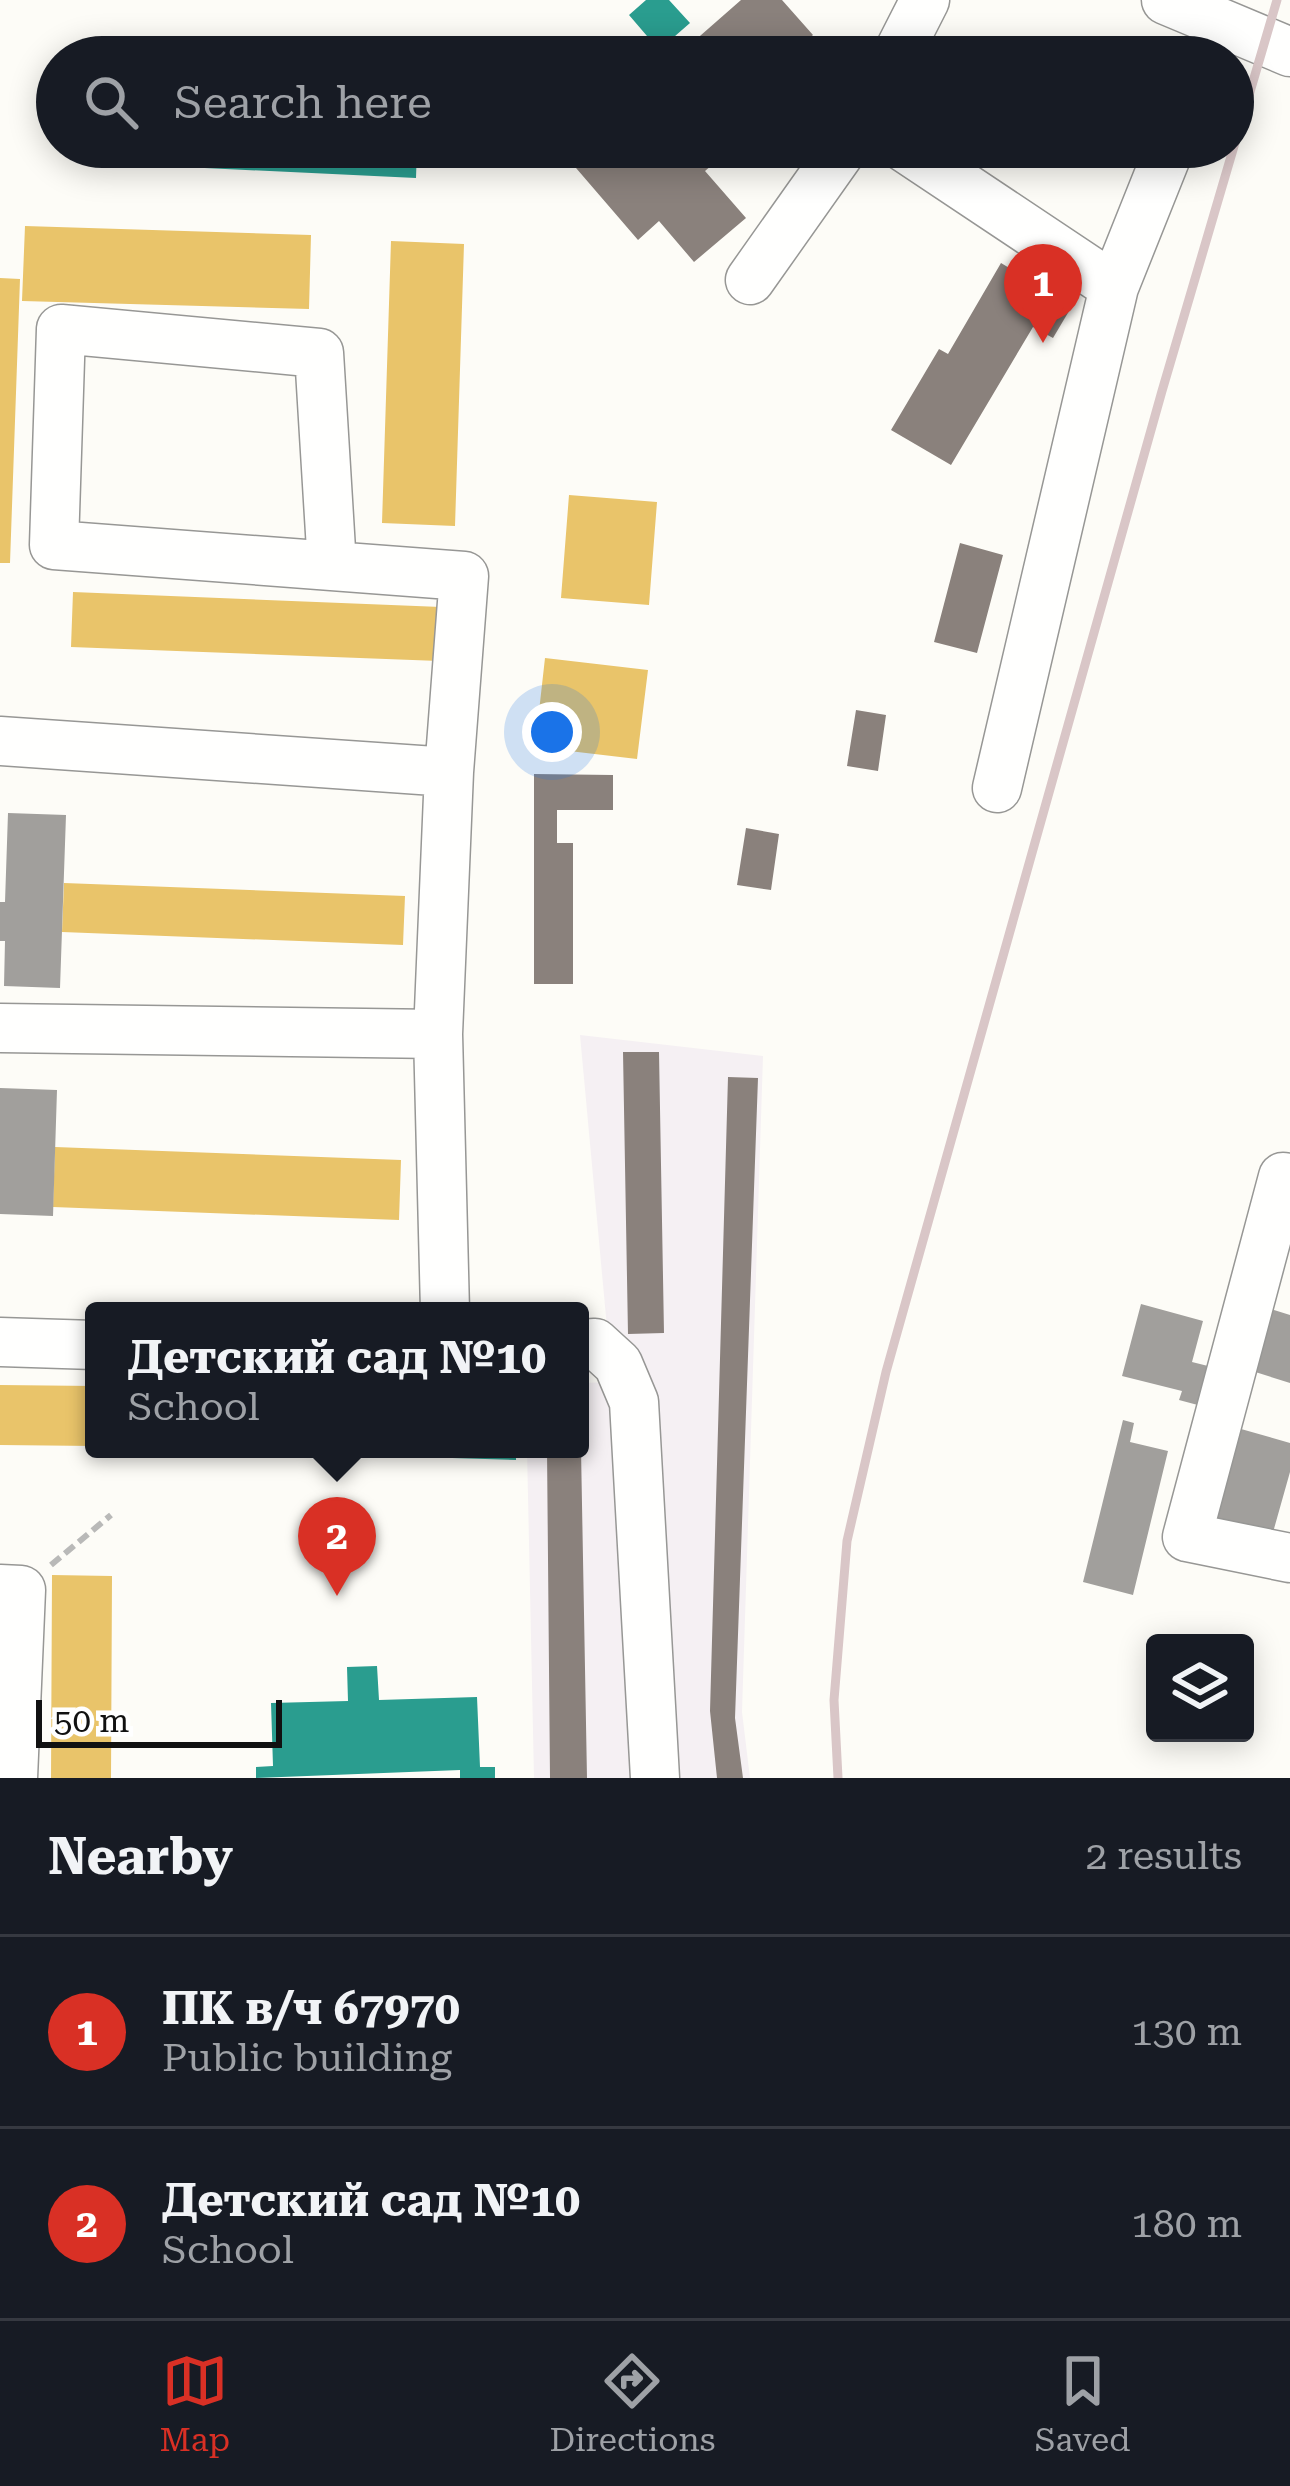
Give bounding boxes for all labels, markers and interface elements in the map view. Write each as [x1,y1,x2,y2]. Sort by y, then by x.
search box [36,36,1254,168]
icon: search [78,69,144,135]
text: Search here [174,76,432,129]
pin: 1 [1004,244,1082,343]
your location [522,702,582,762]
popup [85,1302,589,1458]
text: Детский сад №10 [128,1331,546,1384]
text: School [128,1384,260,1430]
pin: 2 [298,1497,376,1596]
map controls [1146,1634,1254,1742]
button: layers [1146,1634,1254,1742]
scale bar [36,1694,282,1747]
text: 50 m [54,1701,129,1740]
text: Nearby [48,1827,233,1886]
text: 2 results [1085,1833,1242,1879]
text: ПК в/ч 67970 [162,1982,460,2035]
text: 1 [76,2009,98,2055]
text: 130 m [1131,2009,1242,2055]
text: Public building [162,2035,452,2081]
text: Детский сад №10 [162,2174,580,2227]
text: 2 [76,2201,98,2247]
text: 180 m [1131,2201,1242,2247]
text: School [162,2227,294,2273]
tab: Map [160,2348,230,2459]
tab: Directions [549,2348,715,2459]
tab: Saved [1035,2348,1130,2459]

